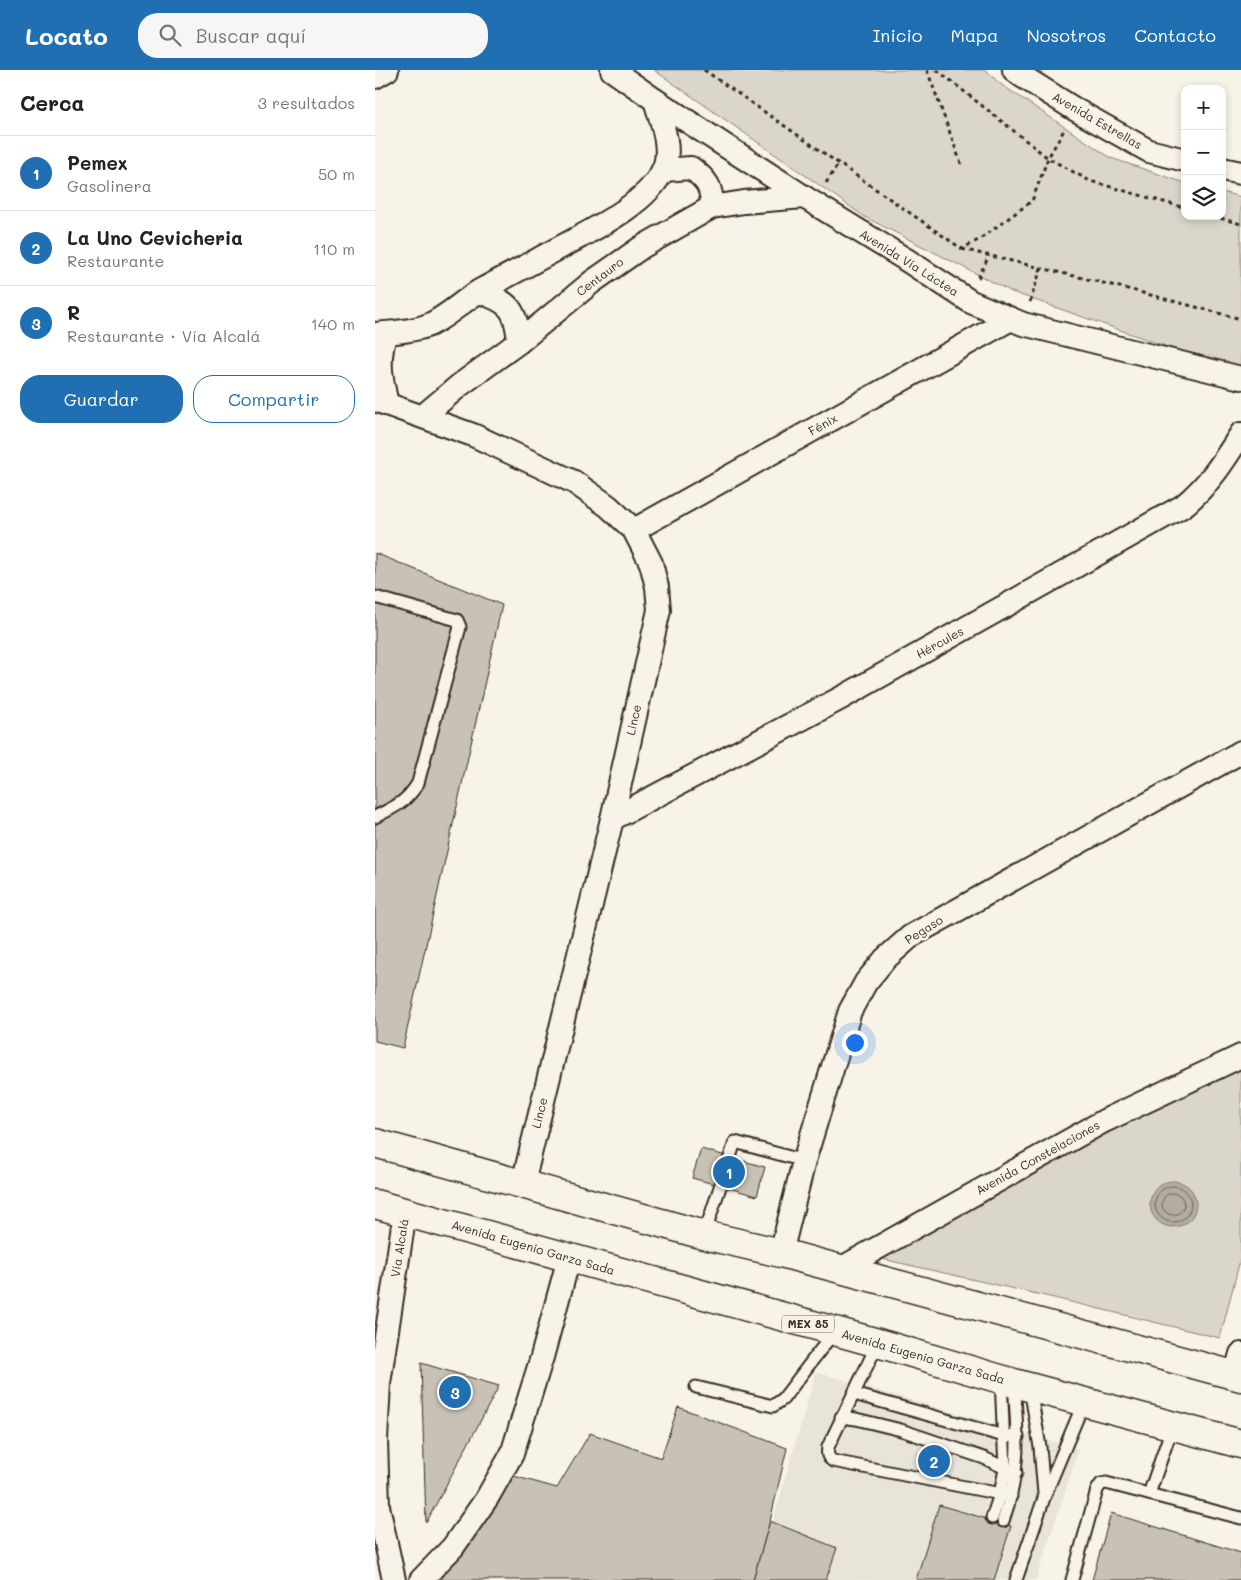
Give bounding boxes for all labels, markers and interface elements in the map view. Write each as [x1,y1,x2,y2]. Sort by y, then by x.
search box [138,13,488,58]
text: Locato [25,20,108,51]
icon: search [156,21,184,49]
text: Buscar aquí [196,23,306,48]
text: Inicio [872,23,923,47]
text: Mapa [951,23,998,47]
text: Nosotros [1026,23,1106,47]
text: Contacto [1134,23,1216,47]
map controls [1181,85,1226,220]
button: + [1181,85,1226,130]
street label: Avenida Estrellas [1050,88,1145,152]
text: Cerca [20,89,85,116]
text: 3 resultados [258,92,355,113]
button: − [1181,130,1226,175]
text: Pemex [67,150,128,175]
text: 1 [32,163,40,184]
text: 50 m [318,163,355,184]
text: Gasolinera [67,175,152,196]
button: layers [1181,175,1226,220]
text: La Uno Cevicheria [67,225,243,250]
street label: Avenida Vía Láctea [857,225,962,299]
text: 2 [32,238,40,259]
text: 110 m [313,238,355,259]
text: Restaurante [67,250,165,271]
street label: Centauro [573,253,626,299]
text: R [67,300,80,325]
text: 3 [31,313,41,334]
text: 140 m [311,313,355,334]
text: Restaurante · Vía Alcalá [67,325,261,346]
button: Guardar [20,375,183,423]
button: Compartir [193,375,355,423]
street label: Fénix [805,410,840,439]
street label: Hércules [913,622,966,662]
street label: Lince [622,703,644,737]
street label: Pegaso [901,911,946,947]
your location [842,1030,868,1056]
street label: Lince [528,1096,551,1130]
street label: Avenida Constelaciones [973,1116,1102,1198]
pin: 1 [713,1153,745,1191]
street label: Avenida Eugenio Garza Sada [450,1216,617,1278]
street label: Vía Alcalá [386,1217,412,1278]
road number: MEX 85 [782,1316,834,1332]
street label: Avenida Eugenio Garza Sada [840,1325,1007,1387]
pin: 3 [439,1373,471,1411]
pin: 2 [918,1442,950,1480]

